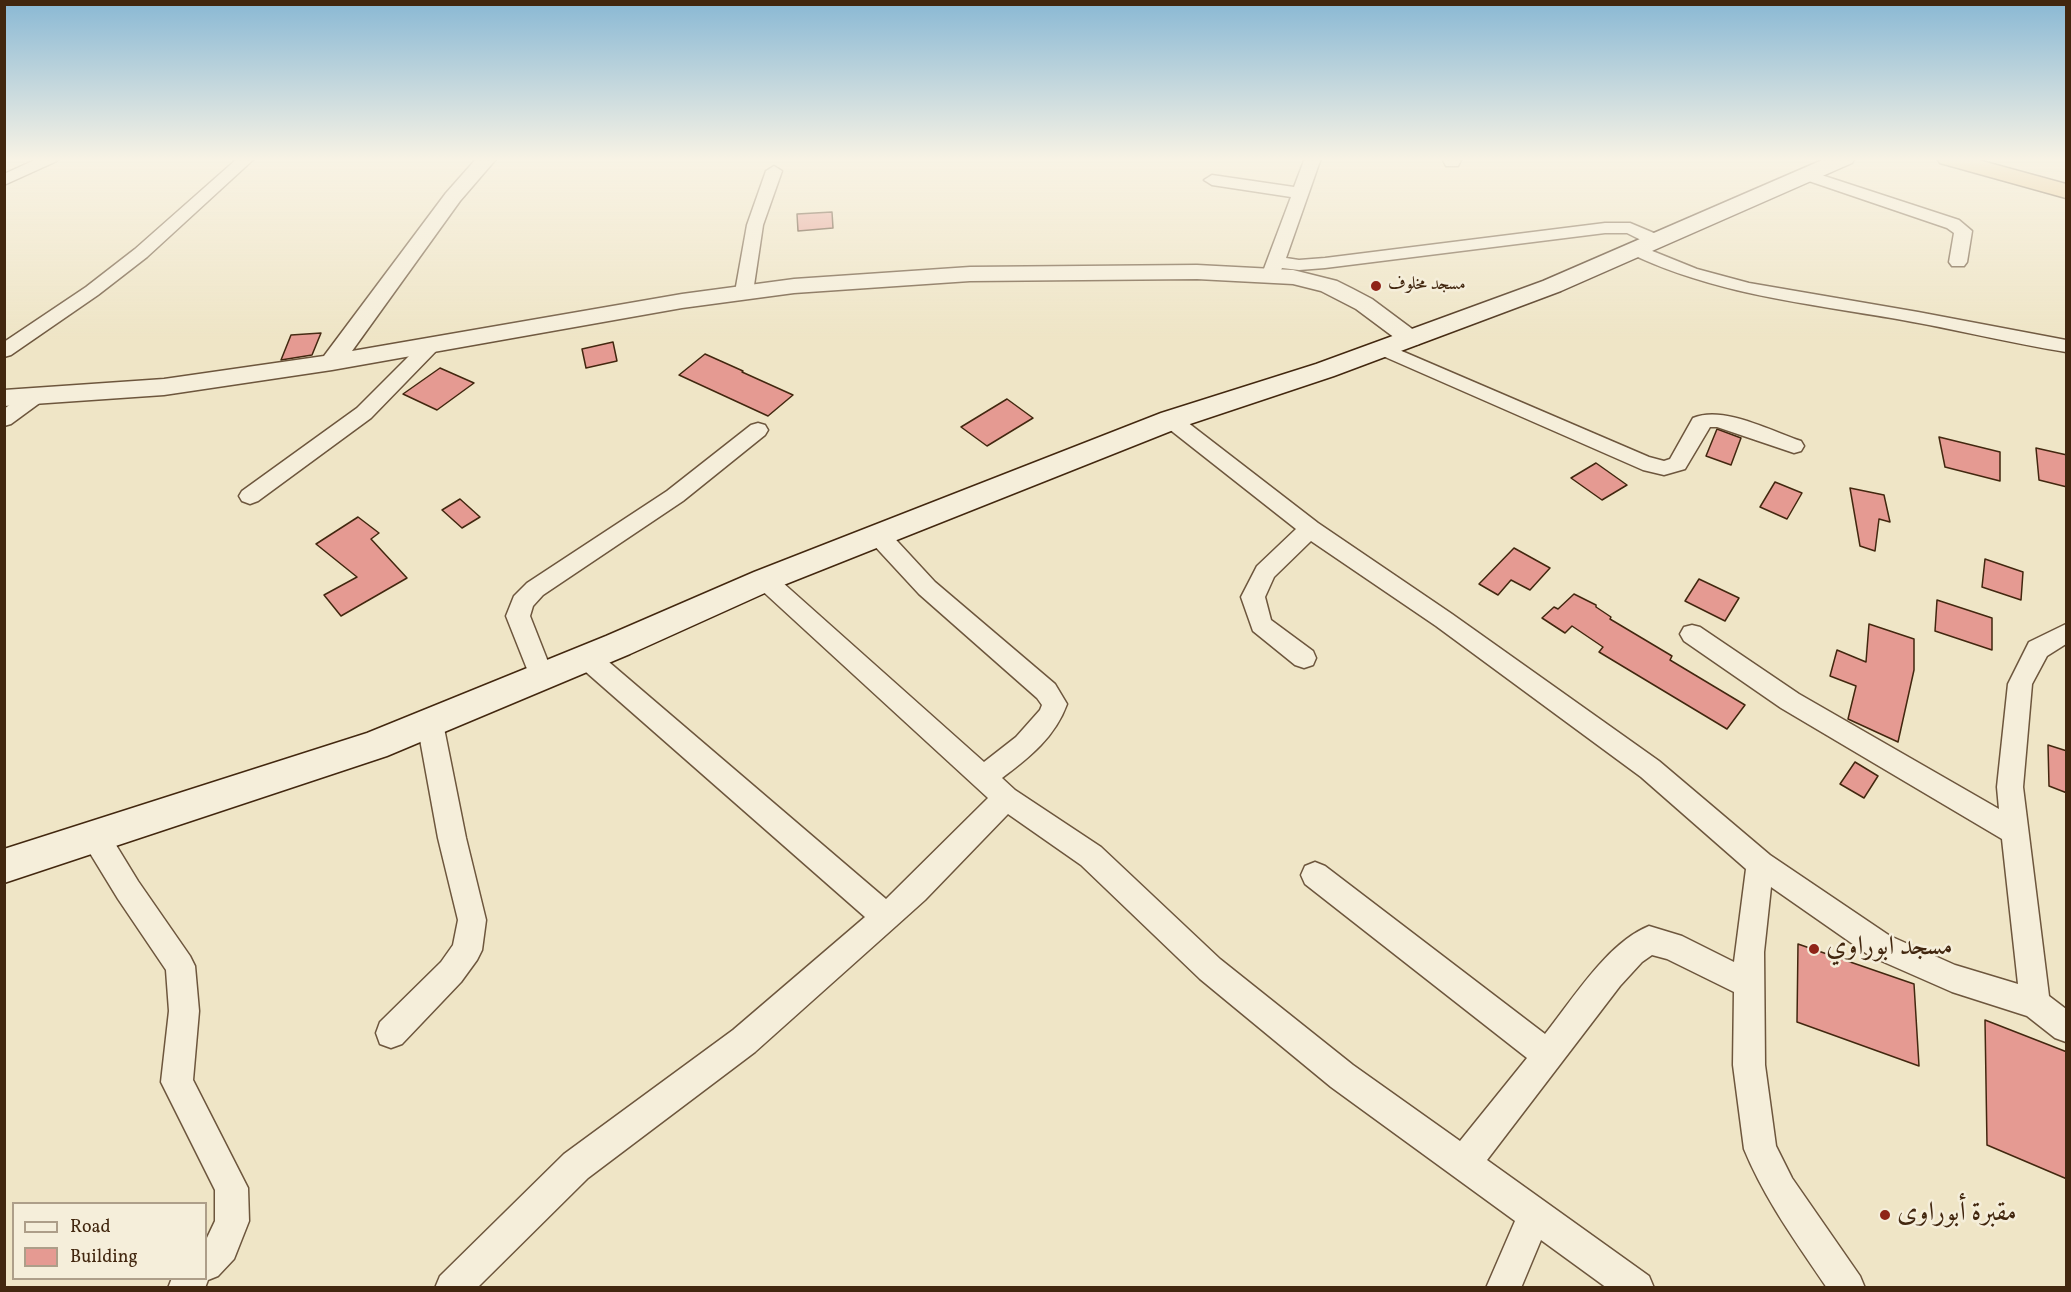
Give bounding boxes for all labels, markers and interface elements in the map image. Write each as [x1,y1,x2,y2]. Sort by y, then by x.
place label: مسجد مخلوف [1388,275,1466,297]
marker: مسجد مخلوف [1369,279,1383,293]
place label: مسجد ابوراوي [1826,933,1953,965]
marker: مسجد ابوراوي [1807,942,1821,956]
place label: مقبرة أبوراوى [1897,1199,2017,1231]
legend [12,1202,207,1280]
marker: مقبرة أبوراوى [1878,1208,1892,1222]
text: Road [70,1215,111,1240]
text: Building [70,1245,138,1270]

